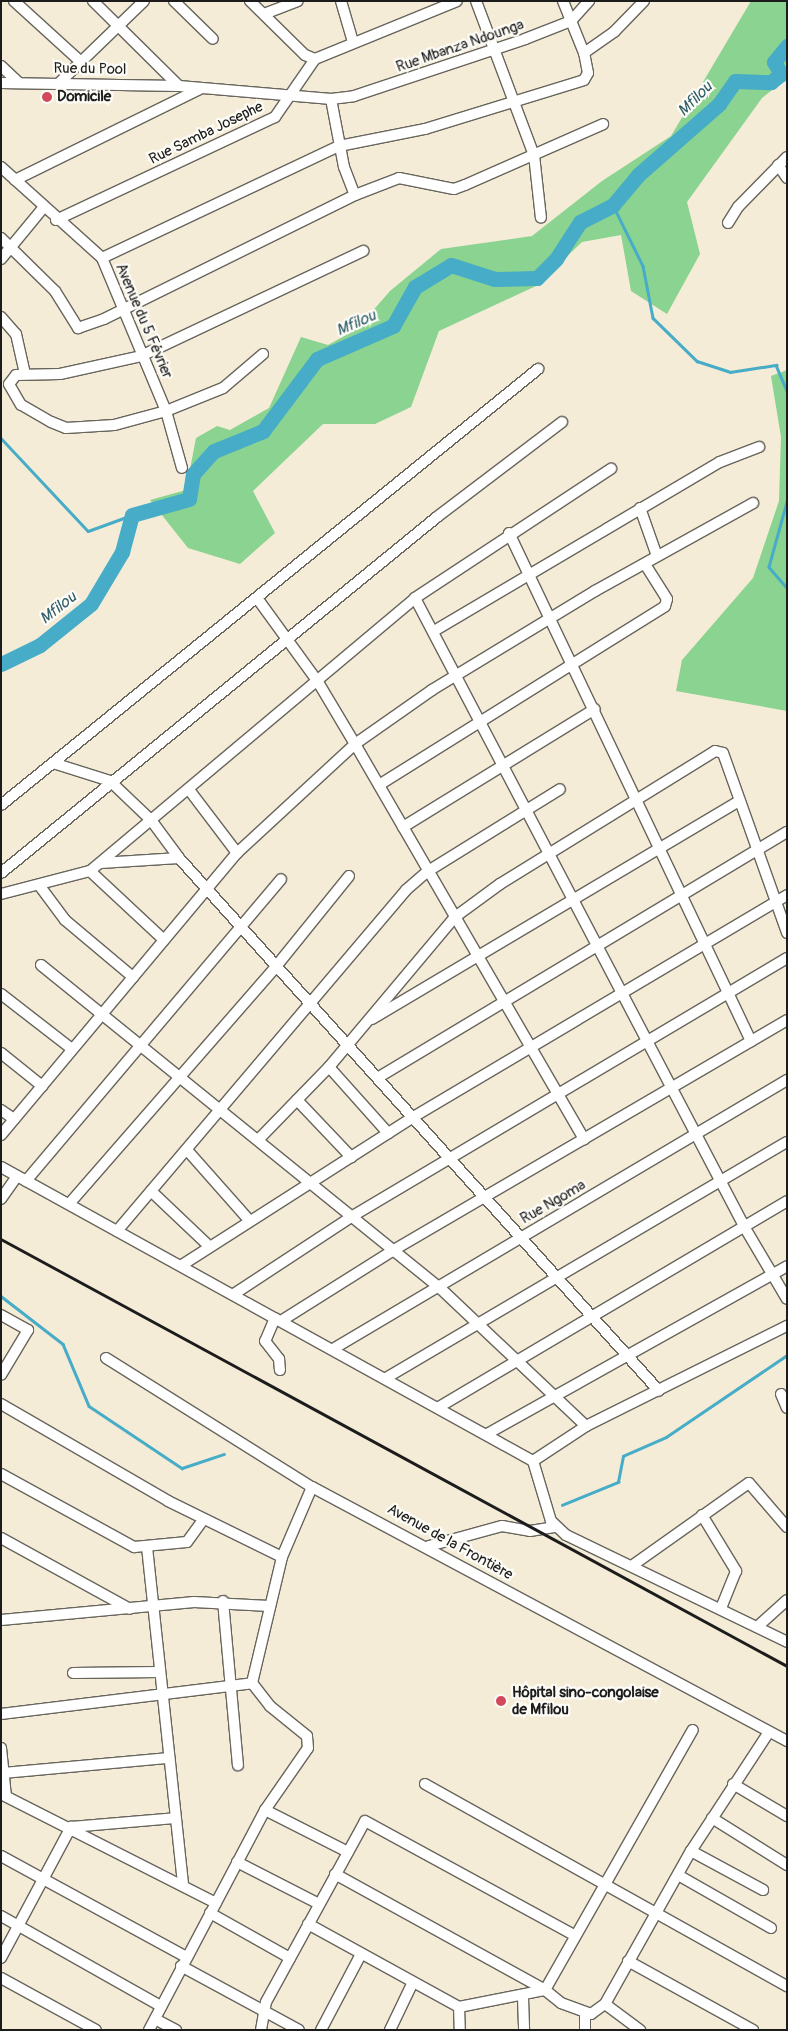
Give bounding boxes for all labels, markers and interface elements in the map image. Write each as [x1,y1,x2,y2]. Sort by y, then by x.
street label: Rue Mbanza Ndounga [394,16,526,76]
street label: Rue du Pool [53,59,127,79]
water label: Mfilou [674,78,716,120]
place label: Domicile [57,88,111,106]
marker: Domicile [41,91,53,103]
street label: Rue Samba Josephe [146,98,266,168]
street label: Avenue du 5 Février [112,261,176,381]
water label: Mfilou [333,306,379,340]
water label: Mfilou [36,588,80,628]
street label: Rue Ngoma [517,1176,589,1228]
street label: Avenue de la Frontière [384,1500,516,1584]
place label: Hôpital sino-congolaise de Mfilou [512,1683,659,1718]
marker: Hôpital sino-congolaise de Mfilou [494,1694,508,1708]

